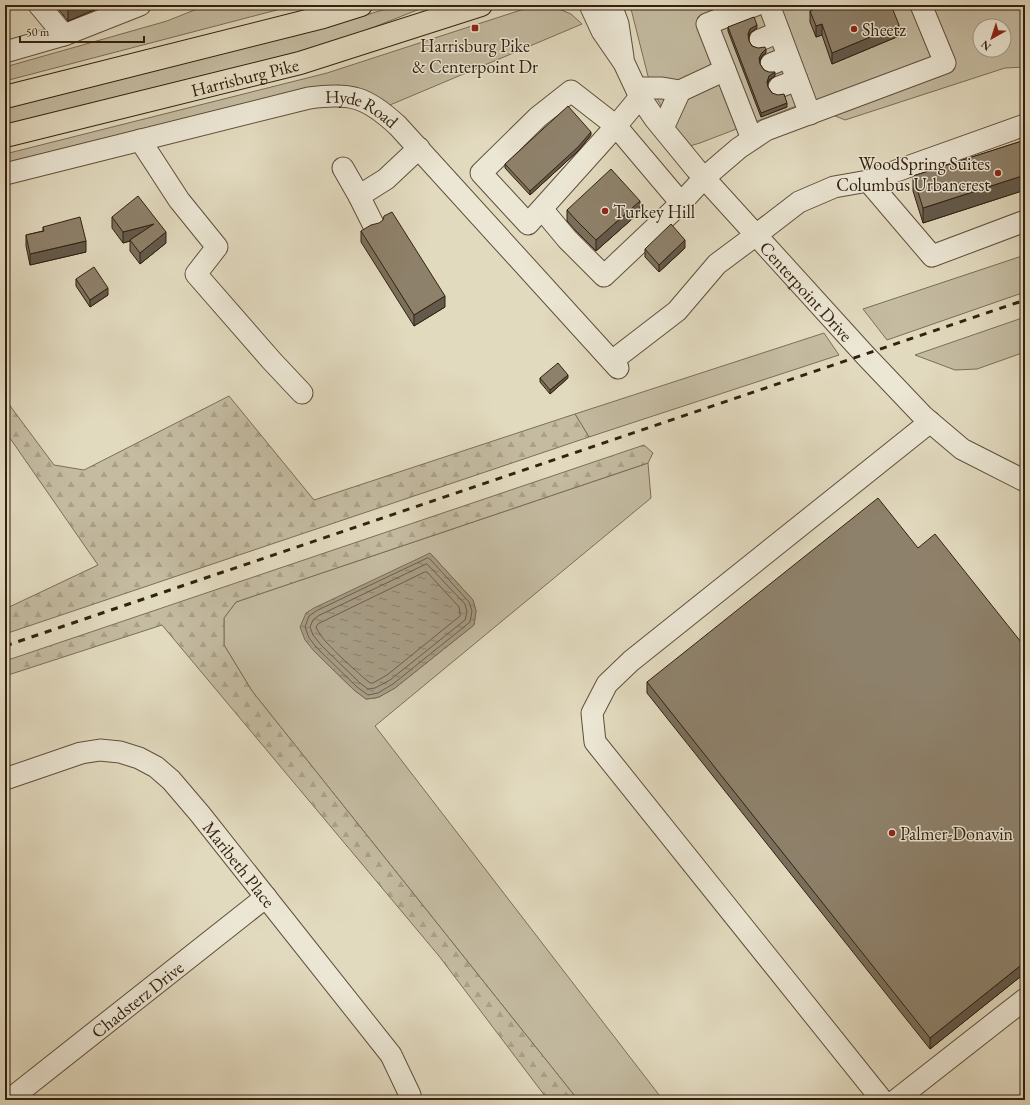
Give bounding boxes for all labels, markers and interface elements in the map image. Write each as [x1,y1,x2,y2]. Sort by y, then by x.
scale bar [20,18,144,44]
place label: Sheetz [862,18,906,41]
north arrow [972,18,1012,58]
marker: Harrisburg Pike & Centerpoint Dr [470,23,480,33]
text: 50 m [26,24,50,40]
marker: Sheetz [849,24,859,34]
place label: Harrisburg Pike & Centerpoint Dr [412,34,538,78]
text: N [978,37,994,54]
street label: Harrisburg Pike [189,52,301,101]
street label: Hyde Road [325,84,404,133]
place label: WoodSpring Suites Columbus Urbancrest [836,152,990,196]
marker: WoodSpring Suites Columbus Urbancrest [993,168,1003,178]
place label: Turkey Hill [613,200,695,223]
marker: Turkey Hill [600,206,610,216]
street label: Centerpoint Drive [755,236,858,346]
street label: Maribeth Place [198,816,281,912]
place label: Palmer-Donavin [900,822,1014,845]
marker: Palmer-Donavin [887,828,897,838]
street label: Chadsterz Drive [86,955,188,1043]

